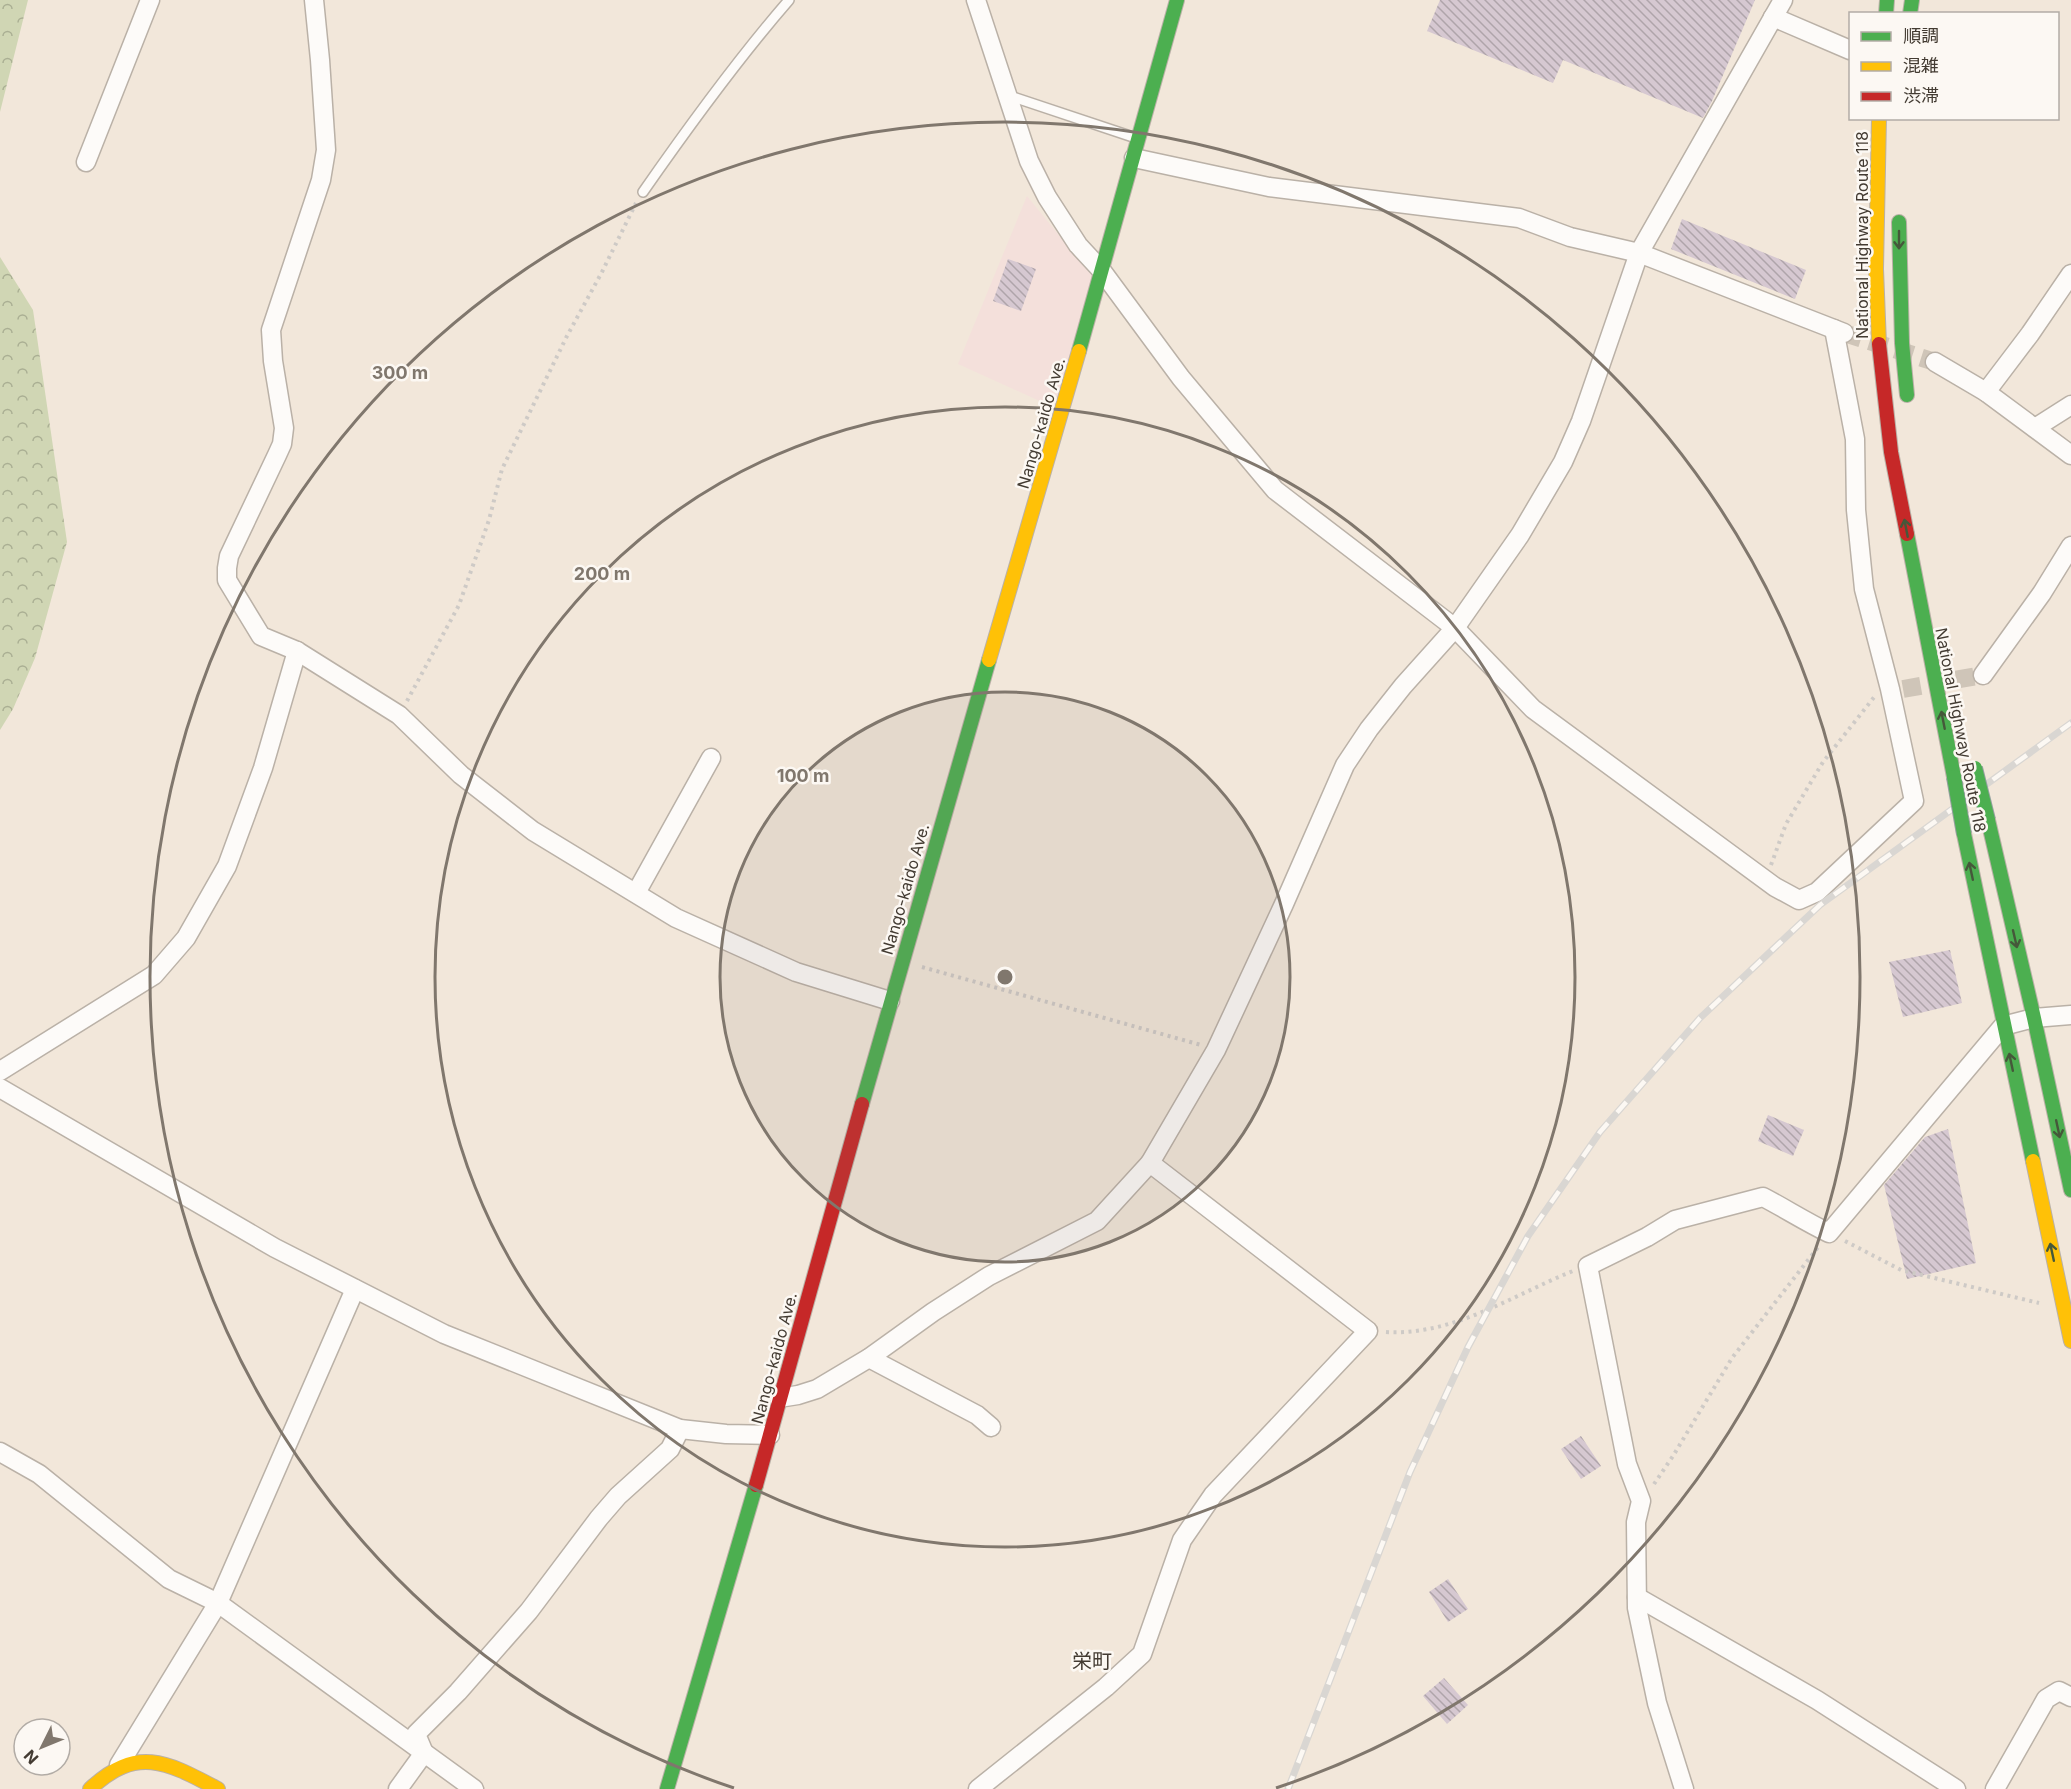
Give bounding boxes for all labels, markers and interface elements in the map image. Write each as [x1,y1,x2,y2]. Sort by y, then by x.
legend [1849,12,2059,120]
text: 順調 [1903,25,1939,46]
text: 混雑 [1903,55,1939,76]
text: 渋滞 [1903,85,1939,106]
street label: National Highway Route 118 [1852,131,1872,339]
one-way arrow [1893,229,1905,249]
street label: Nango-kaido Ave. [1013,355,1069,491]
text: 300 m [372,362,428,383]
one-way arrow [1900,519,1911,538]
text: 200 m [574,563,630,584]
street label: National Highway Route 118 [1931,626,1991,834]
one-way arrow [1937,710,1948,730]
text: 100 m [777,765,829,786]
street label: Nango-kaido Ave. [877,821,933,957]
one-way arrow [1965,861,1976,881]
one-way arrow [2010,929,2022,948]
centre of rings [995,967,1015,987]
one-way arrow [2004,1052,2016,1071]
one-way arrow [2053,1119,2064,1138]
one-way arrow [2046,1243,2057,1262]
street label: Nango-kaido Ave. [747,1290,801,1426]
district label: 栄町 [1072,1649,1112,1673]
north arrow [12,1717,72,1777]
text: N [20,1746,43,1769]

